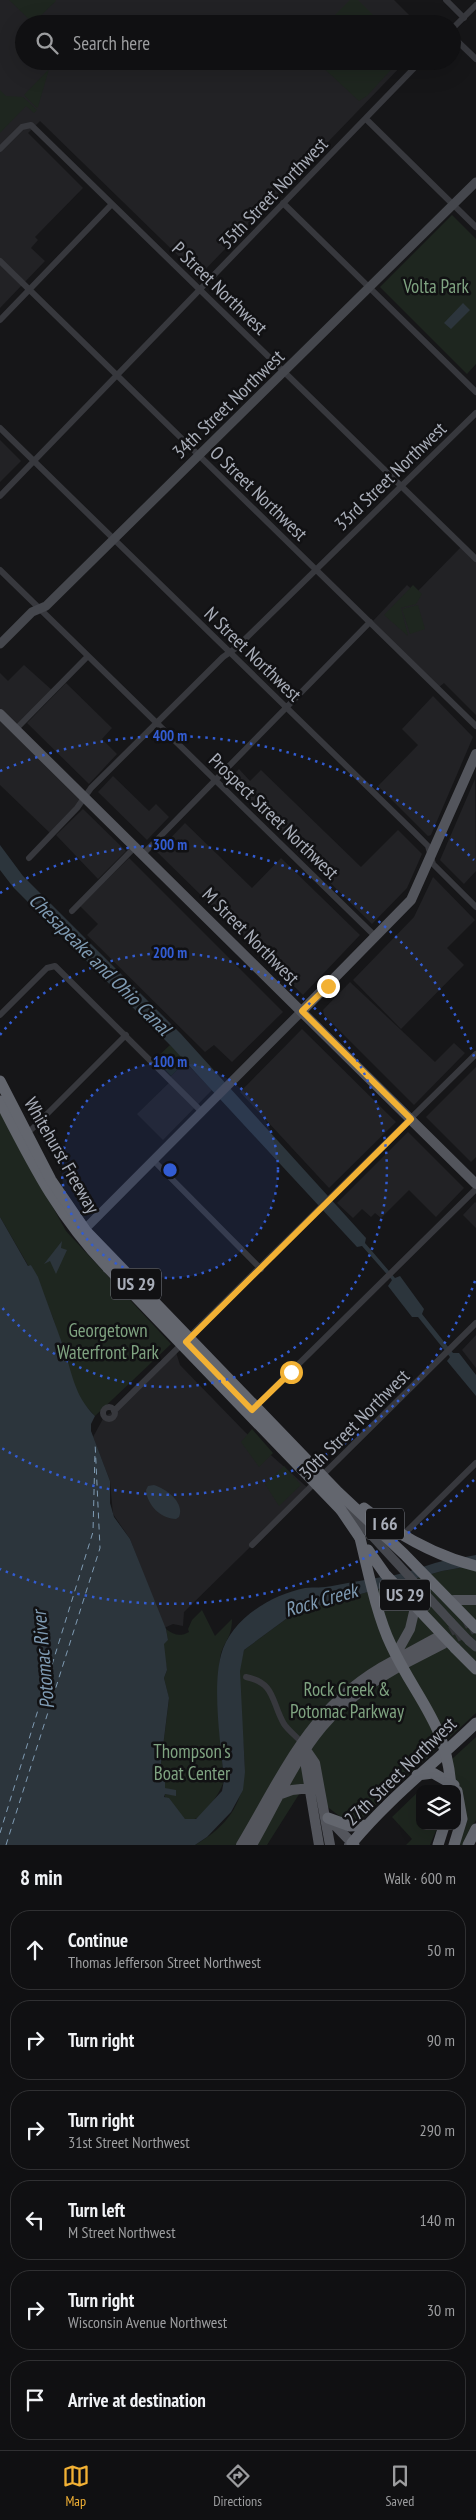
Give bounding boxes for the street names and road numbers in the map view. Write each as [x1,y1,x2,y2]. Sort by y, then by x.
street label: 35th Street Northwest [214,131,333,254]
street label: P Street Northwest [167,236,273,340]
street label: 34th Street Northwest [167,344,290,463]
street label: 33rd Street Northwest [329,416,451,535]
street label: O Street Northwest [205,441,313,546]
street label: N Street Northwest [199,602,307,707]
street label: Prospect Street Northwest [204,748,345,885]
street label: M Street Northwest [197,882,305,990]
street label: Whitehurst Freeway [19,1093,105,1218]
road number: US 29 [111,1268,161,1300]
street label: 30th Street Northwest [294,1363,415,1484]
road number: I 66 [366,1508,404,1540]
road number: US 29 [380,1580,430,1610]
street label: 27th Street Northwest [339,1711,461,1830]

